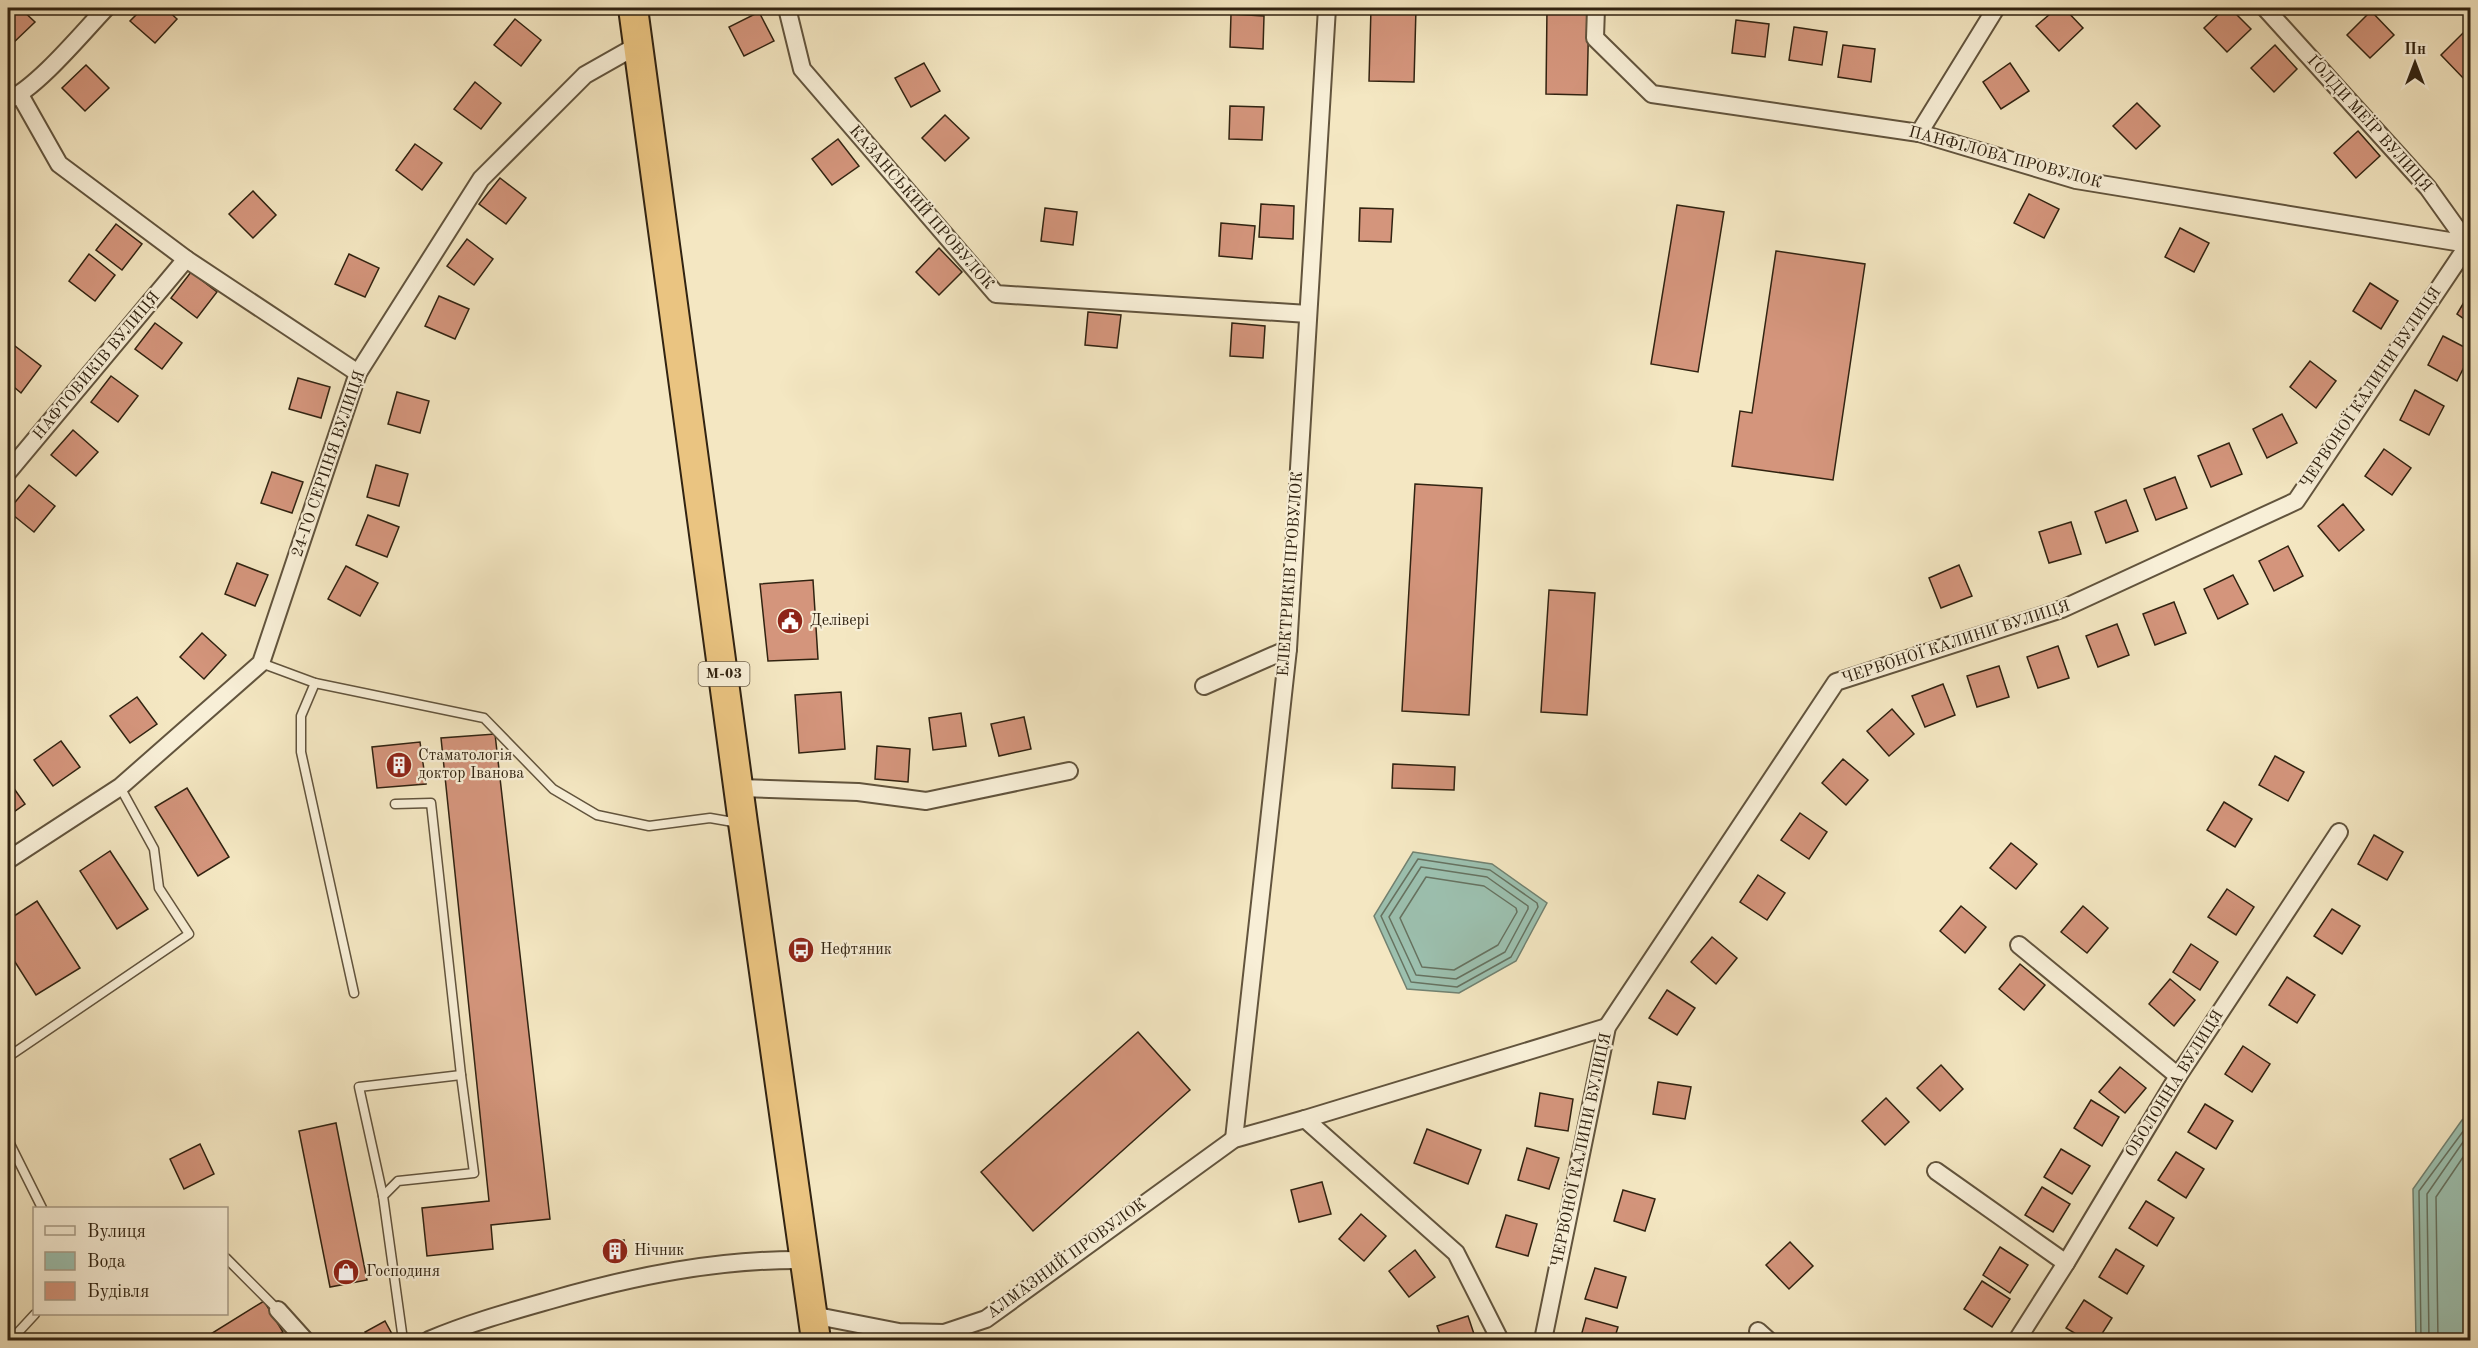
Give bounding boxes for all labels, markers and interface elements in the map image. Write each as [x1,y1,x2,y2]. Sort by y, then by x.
north arrow [2385,33,2445,93]
text: Пн [2404,42,2426,58]
street label: ҐОЛДИ МЕЇР ВУЛИЦЯ [2304,50,2437,195]
street label: КАЗАНСЬКИЙ ПРОВУЛОК [846,120,1000,293]
street label: ПАНФІЛОВА ПРОВУЛОК [1907,124,2104,192]
street label: ЧЕРВОНОЇ КАЛИНИ ВУЛИЦЯ [2294,282,2444,491]
street label: НАФТОВИКІВ ВУЛИЦЯ [31,289,163,443]
street label: 24-ГО СЕРПНЯ ВУЛИЦЯ [290,369,368,559]
street label: ЕЛЕКТРИКІВ ПРОВУЛОК [1276,470,1306,677]
street label: ЧЕРВОНОЇ КАЛИНИ ВУЛИЦЯ [1839,595,2072,688]
public building icon: Делівері [775,606,805,636]
place label: Делівері [810,613,869,629]
road number: М-03 [698,662,750,686]
place label: Стаматологія доктор Іванова [418,748,524,782]
building icon: Стаматологія доктор Іванова [384,750,414,780]
bus stop icon: Нефтяник [786,935,816,965]
place label: Нефтяник [820,942,892,958]
street label: ОБОЛОННА ВУЛИЦЯ [2123,1008,2227,1160]
street label: ЧЕРВОНОЇ КАЛИНИ ВУЛИЦЯ [1545,1031,1615,1268]
street label: АЛМАЗНИЙ ПРОВУЛОК [982,1192,1150,1322]
legend [33,1207,228,1315]
text: Вулиця [87,1223,146,1241]
building icon: Нічник [600,1236,630,1266]
place label: Нічник [634,1243,684,1259]
text: Вода [87,1253,126,1271]
shop icon: Господиня [331,1257,361,1287]
place label: Господиня [366,1264,440,1280]
text: Будівля [87,1283,149,1301]

